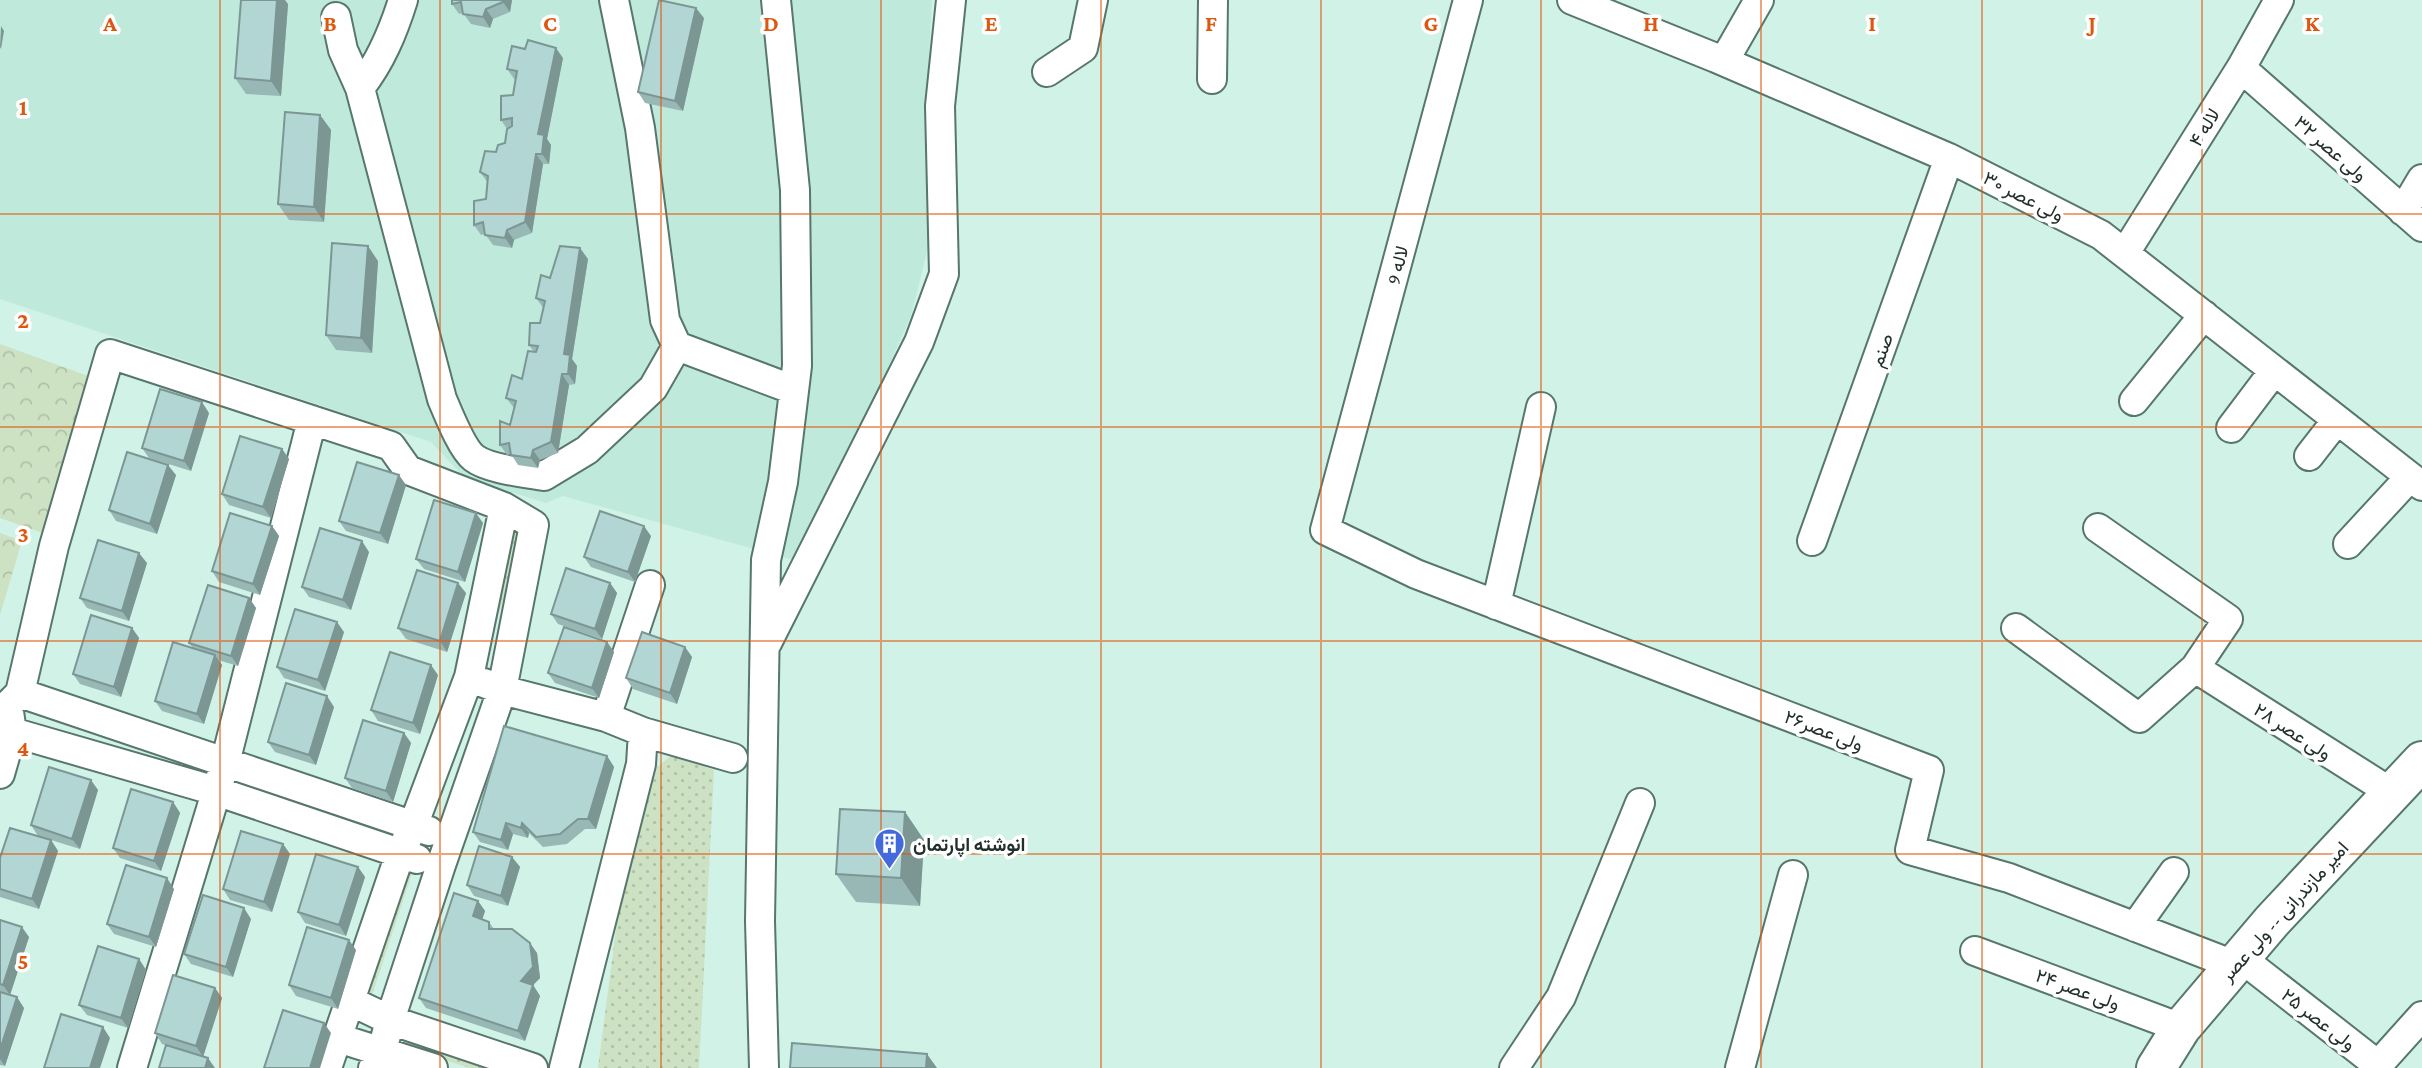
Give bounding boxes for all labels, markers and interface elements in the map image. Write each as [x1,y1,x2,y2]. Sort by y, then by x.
text: A [102,10,117,36]
text: B [323,10,337,36]
text: C [543,10,557,36]
text: D [763,10,779,36]
text: E [984,10,998,36]
text: F [1205,10,1217,36]
text: G [1424,10,1439,36]
text: H [1643,10,1659,36]
text: I [1868,10,1876,36]
text: J [2086,10,2096,36]
text: K [2305,10,2320,36]
text: 1 [19,94,28,120]
street label: لاله ۴ [2185,105,2224,150]
street label: ولی عصر ۳۲ [2289,111,2371,186]
street label: ولی عصر ۳۰ [1980,167,2068,227]
street label: لاله 9 [1382,243,1413,287]
text: 2 [17,307,29,333]
street label: صنم [1866,330,1899,371]
text: 3 [17,521,29,547]
street label: ولی عصر ۲۸ [2250,699,2335,765]
street label: ولی عصر۲۶ [1781,706,1866,756]
text: 4 [17,735,29,761]
building icon: انوشته اپارتمان [873,827,907,871]
place label: انوشته اپارتمان [913,834,1025,858]
street label: امیر مازندرانی -- ولی عصر [2215,837,2353,987]
text: 5 [17,948,29,974]
street label: ولی عصر ۲۴ [2033,965,2123,1015]
street label: ولی عصر ۲۵ [2277,984,2360,1056]

